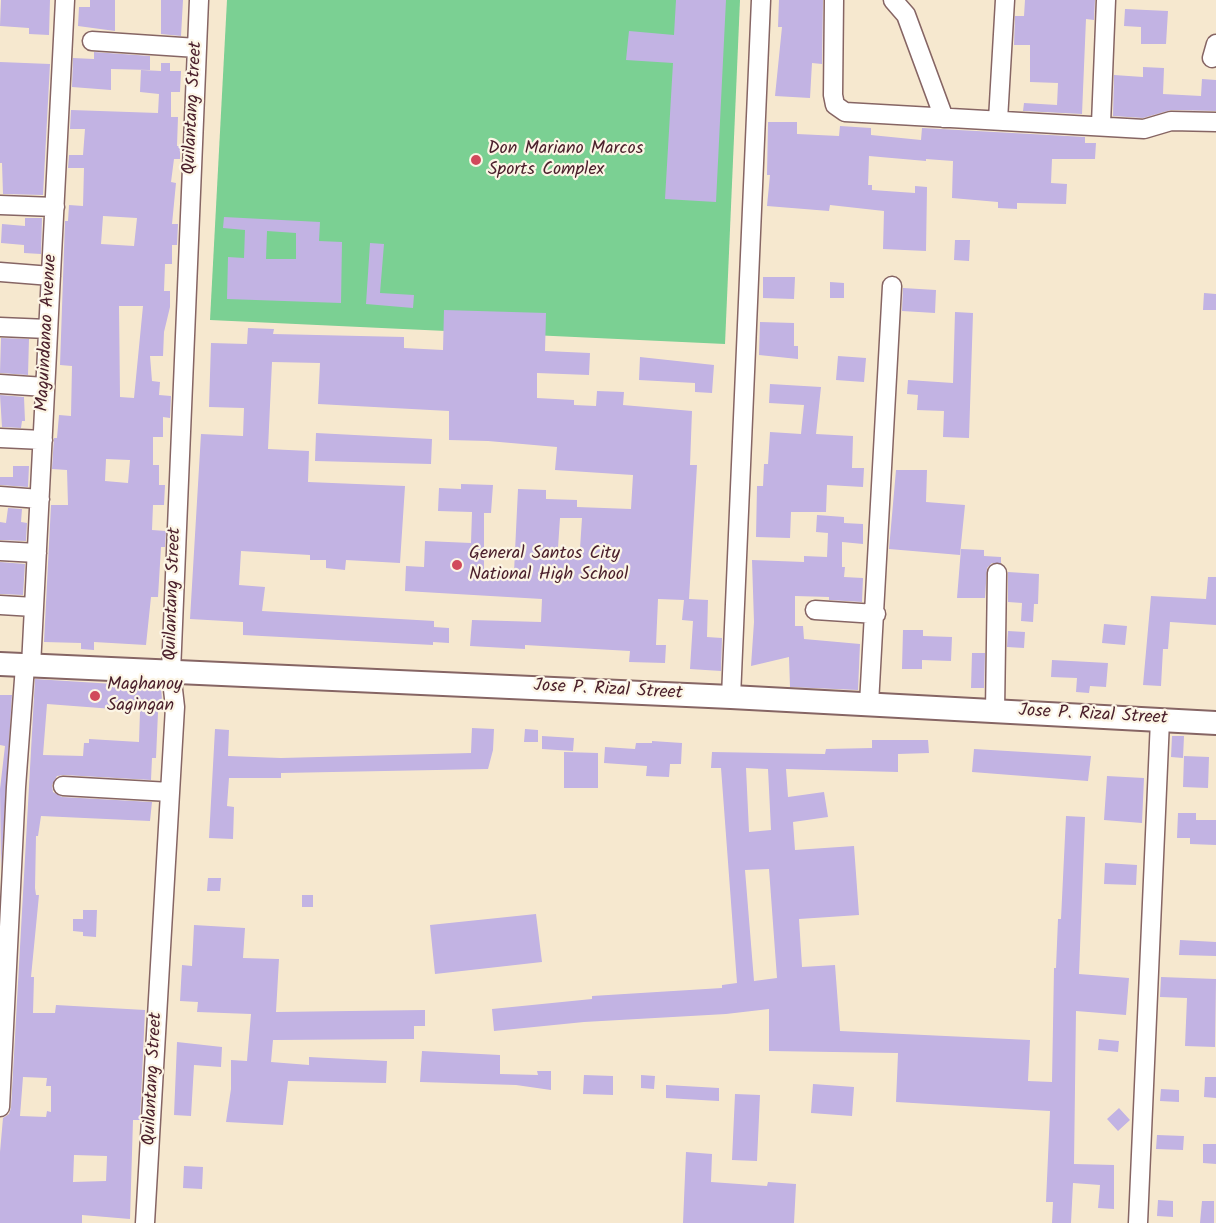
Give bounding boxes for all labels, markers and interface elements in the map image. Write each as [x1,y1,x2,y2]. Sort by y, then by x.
street label: Quilantang Street [180,41,208,175]
place label: Don Mariano Marcos Sports Complex [488,139,643,182]
marker: Don Mariano Marcos Sports Complex [469,153,483,167]
street label: Maguindanao Avenue [33,254,63,412]
street label: Quilantang Street [161,527,187,661]
place label: General Santos City National High School [469,544,628,586]
marker: General Santos City National High School [450,558,464,572]
place label: Maghanoy Sagingan [107,675,182,718]
street label: Jose P. Rizal Street [533,676,683,706]
marker: Maghanoy Sagingan [88,689,102,703]
street label: Jose P. Rizal Street [1018,701,1168,731]
street label: Quilantang Street [140,1012,168,1146]

